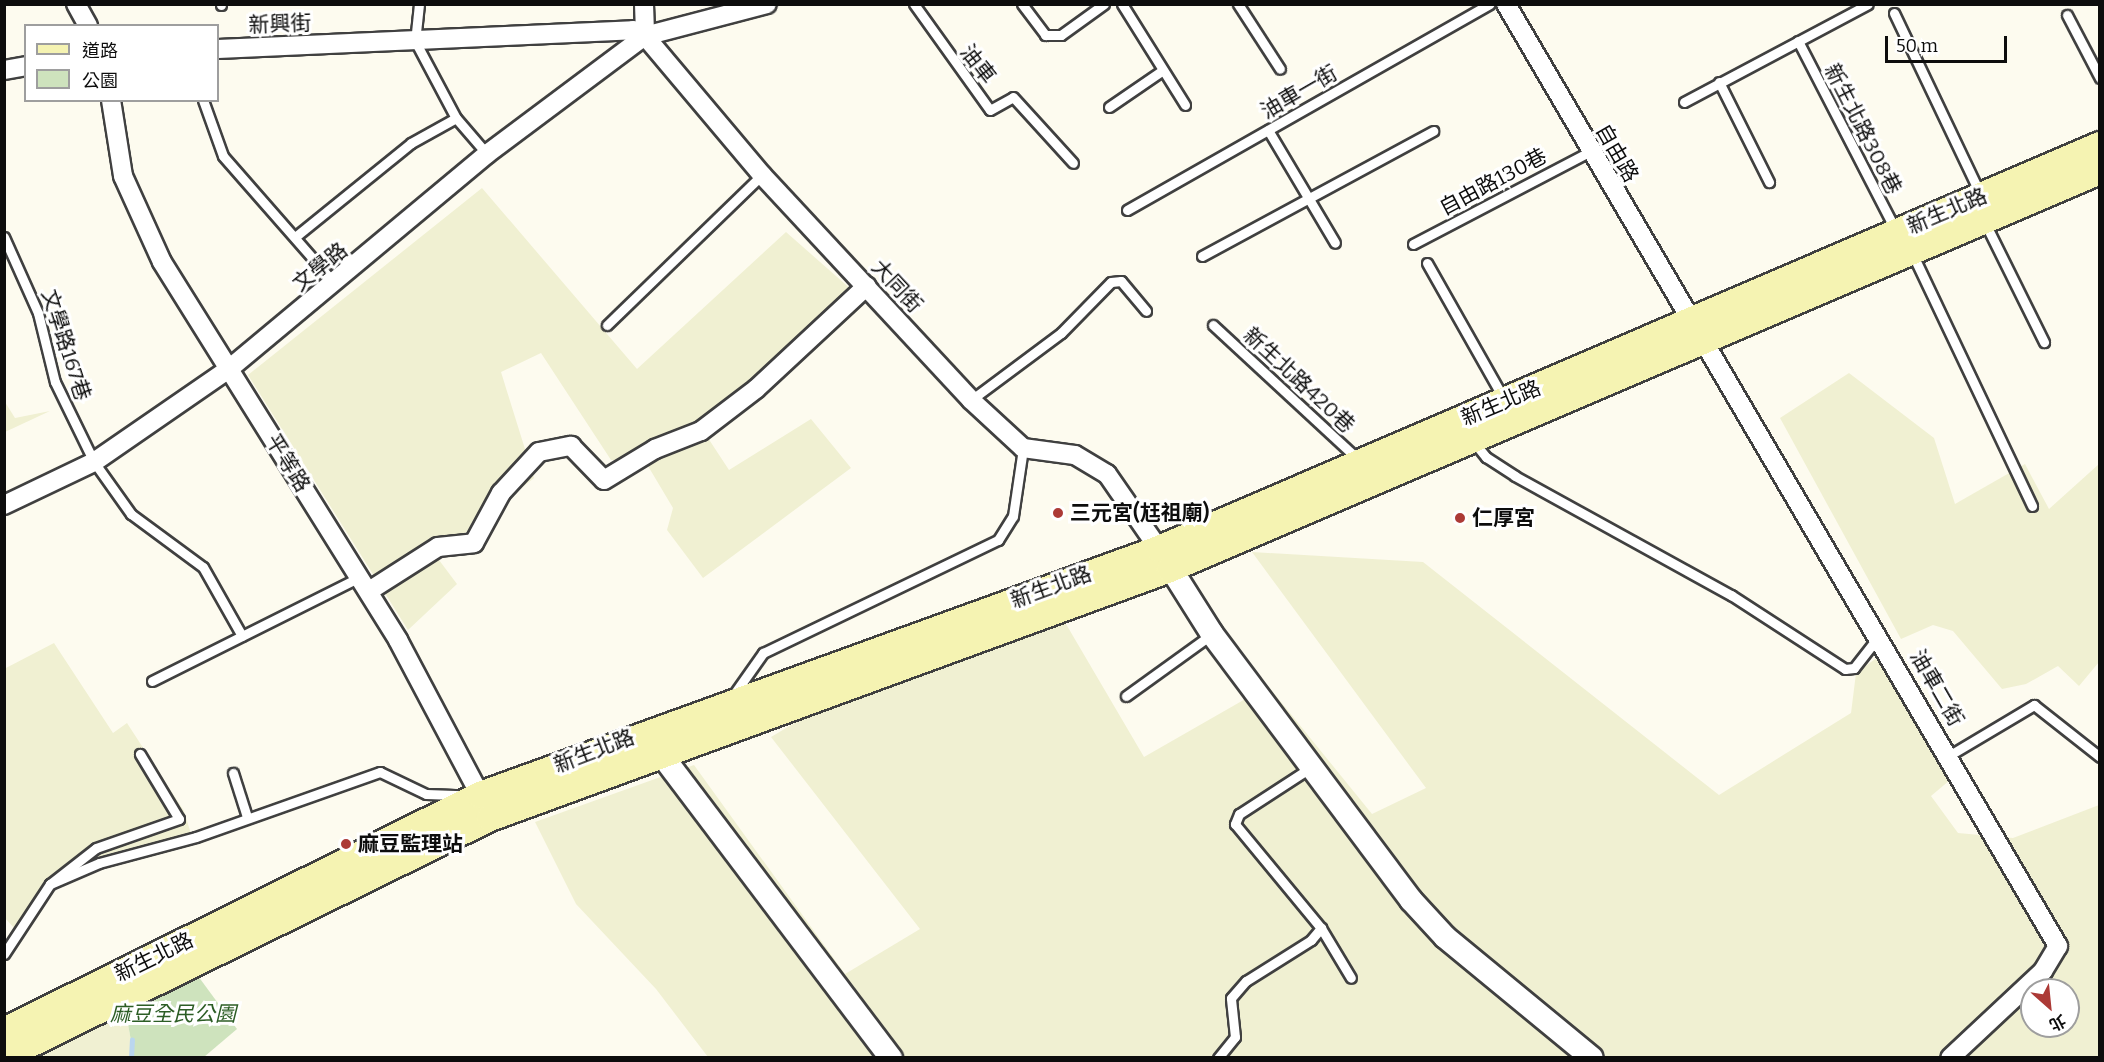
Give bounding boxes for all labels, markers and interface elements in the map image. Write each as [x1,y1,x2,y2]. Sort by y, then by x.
street label: 新興街 [248,10,312,38]
legend [24,24,219,102]
scale bar [1888,24,2010,62]
text: 50 m [1896,35,1938,57]
text: 道路 [82,40,118,62]
street label: 油車 [955,40,1001,88]
street label: 油車一街 [1256,60,1342,124]
street label: 新生北路308巷 [1819,60,1907,198]
text: 公園 [82,70,118,92]
street label: 自由路 [1590,119,1644,187]
street label: 自由路130巷 [1435,143,1551,221]
street label: 新生北路 [1903,183,1991,239]
street label: 文學路 [288,237,352,297]
street label: 大同街 [866,254,928,318]
street label: 文學路167巷 [36,286,96,404]
street label: 新生北路420巷 [1238,322,1360,438]
street label: 新生北路 [1457,375,1545,431]
street label: 平等路 [261,430,315,496]
place label: 三元宮(尪祖廟) [1070,500,1209,526]
place label: 仁厚宮 [1472,505,1535,531]
marker: 三元宮(尪祖廟) [1051,506,1065,520]
marker: 仁厚宮 [1453,511,1467,525]
street label: 新生北路 [1007,561,1095,613]
street label: 油車二街 [1905,645,1969,731]
street label: 新生北路 [550,724,638,778]
place label: 麻豆監理站 [358,831,463,857]
marker: 麻豆監理站 [339,837,353,851]
street label: 新生北路 [111,927,197,987]
north arrow [2020,978,2080,1038]
park label: 麻豆全民公園 [110,1001,236,1027]
text: 北 [2046,1011,2069,1035]

